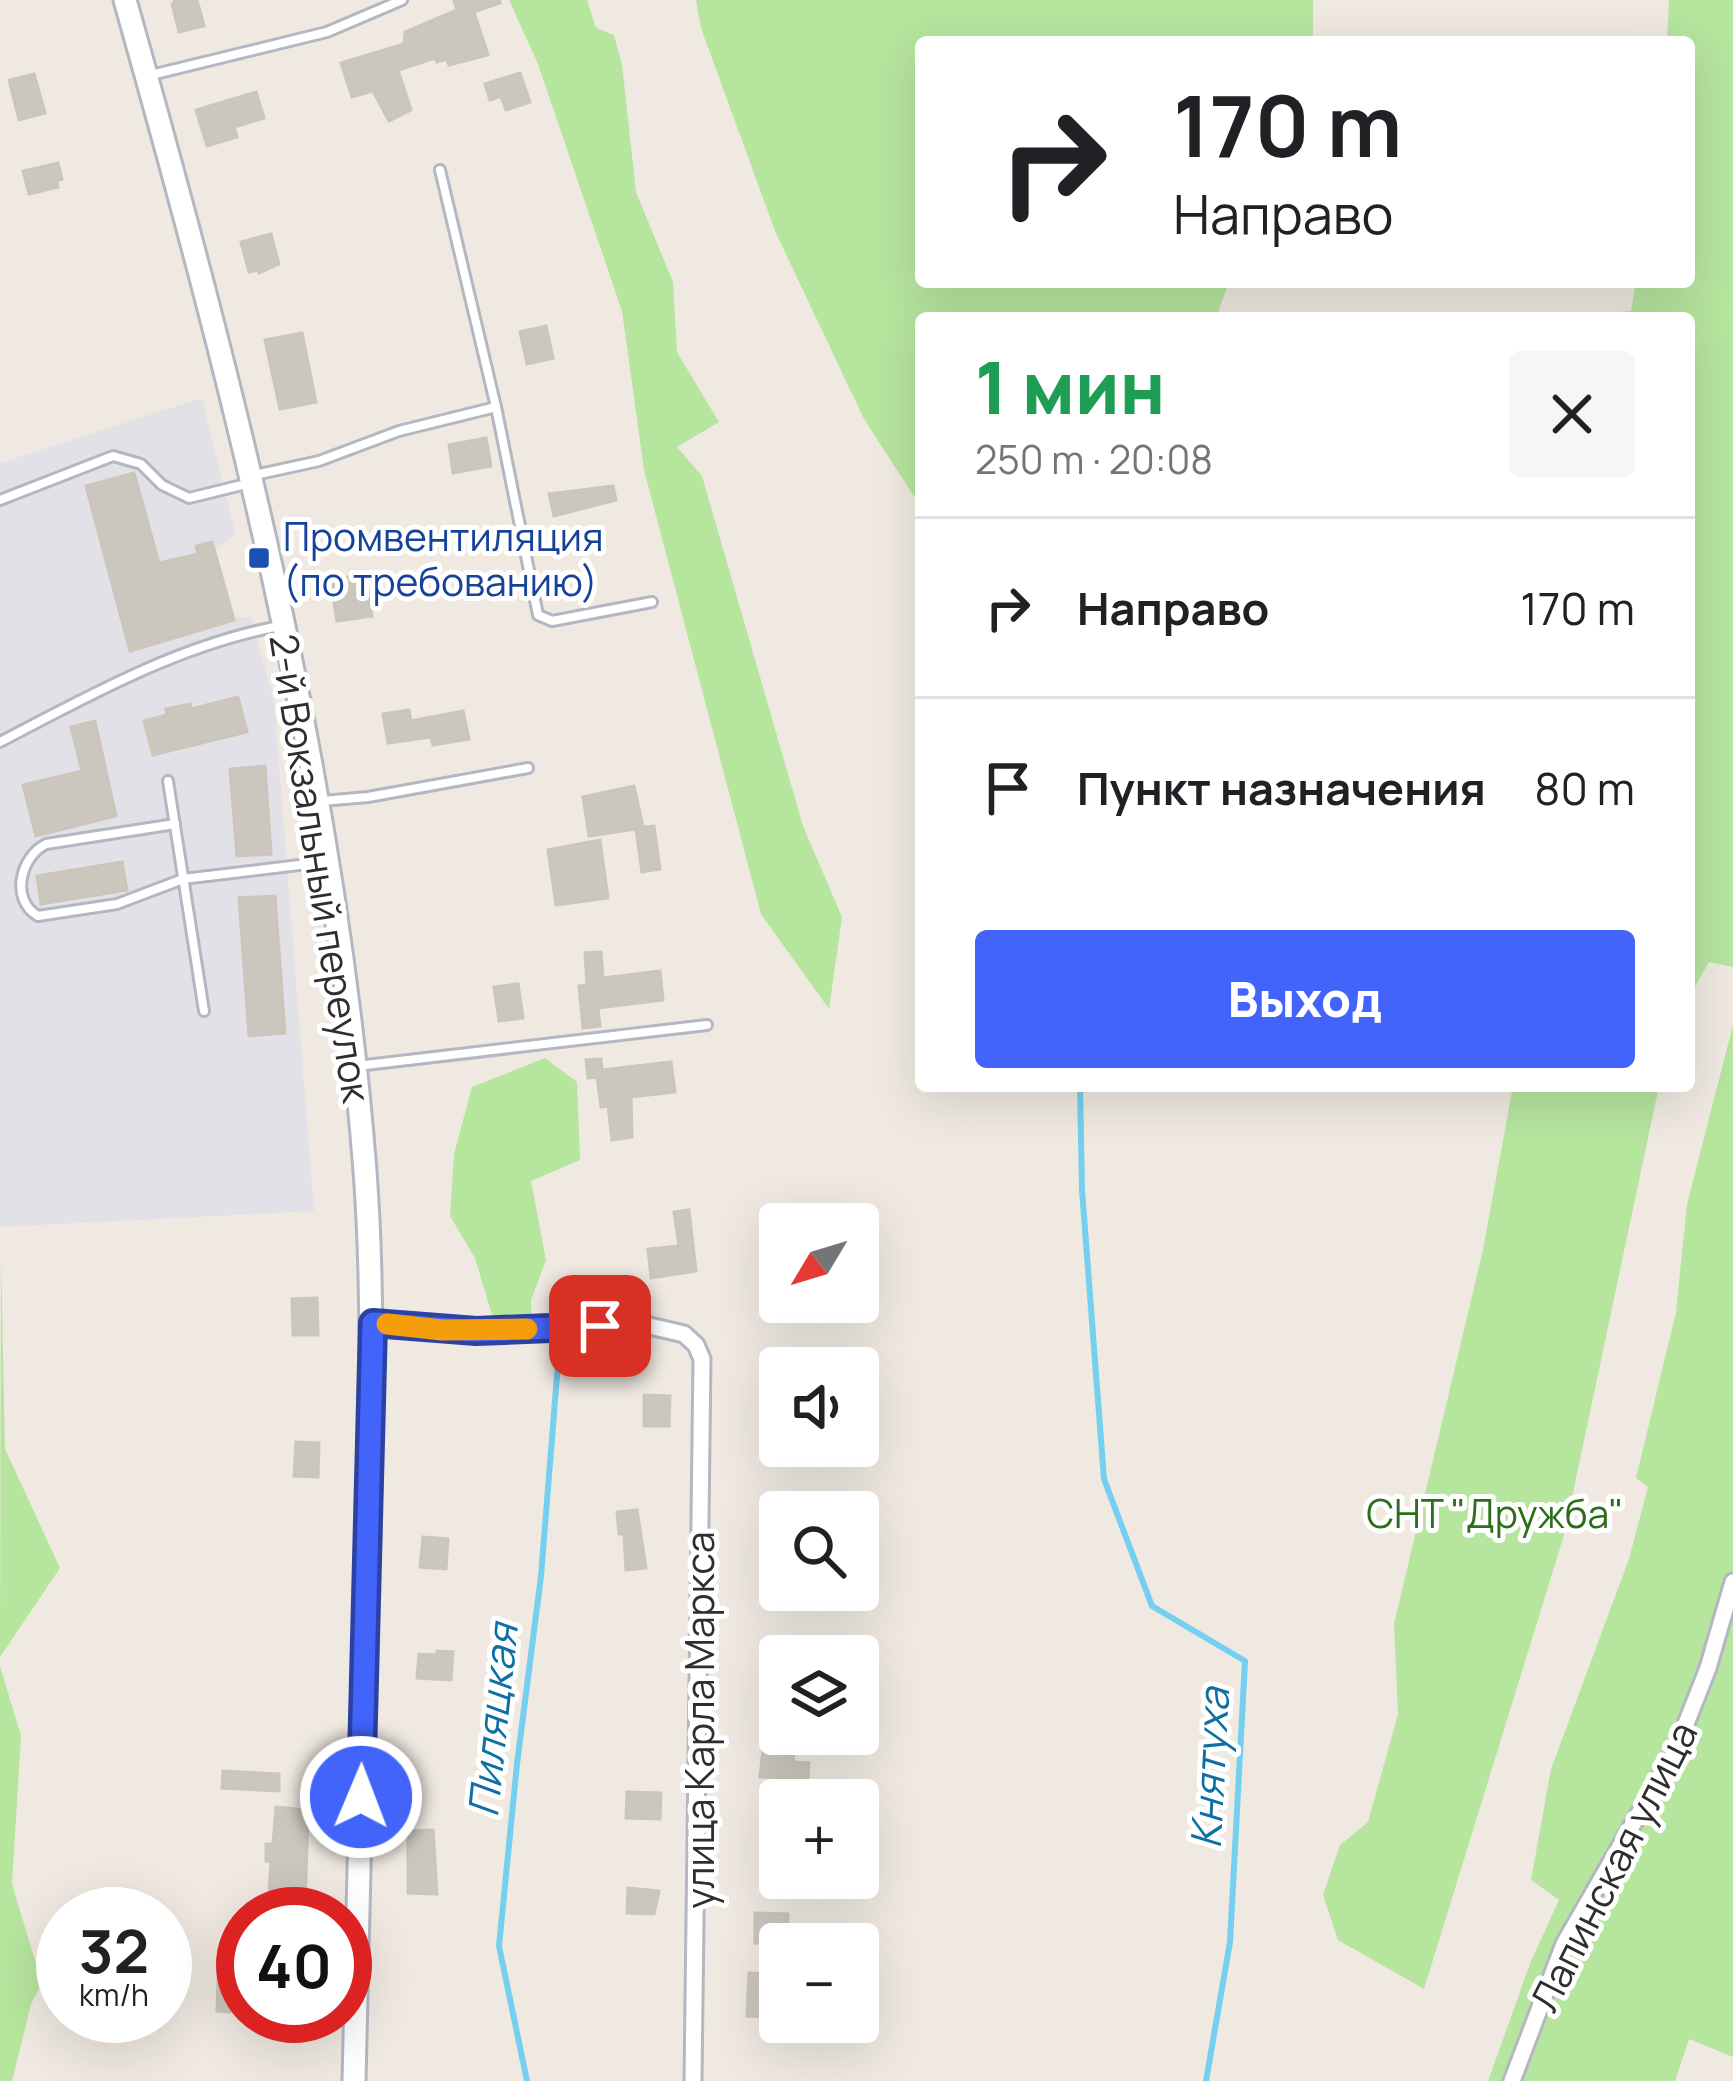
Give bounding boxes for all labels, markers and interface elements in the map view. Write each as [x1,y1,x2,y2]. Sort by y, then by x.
text: 170 m [1173,67,1402,182]
icon: right [975,84,1131,240]
text: Направо [1173,176,1394,250]
text: 1 мин [975,337,1165,436]
button: close [1509,351,1635,477]
text: 250 m · 20:08 [975,432,1213,486]
place label: Промвентиляция (по требованию) [283,509,604,608]
marker: Промвентиляция (по требованию) [246,545,272,571]
icon: right [975,575,1041,641]
text: Направо [1077,577,1269,639]
text: 170 m [1520,577,1635,639]
street label: 2-й Вокзальный переулок [257,630,385,1108]
icon: arrive [975,755,1041,821]
text: Пункт назначения [1077,757,1486,819]
text: 80 m [1534,757,1635,819]
button: Выход [975,930,1635,1068]
north arrow [759,1203,879,1323]
map controls [759,1203,879,2043]
pin [549,1275,651,1377]
icon: arrive [567,1293,633,1359]
button: sound [759,1347,879,1467]
park label: СНТ "Дружба" [1366,1486,1624,1540]
button: search [759,1491,879,1611]
street label: улица Карла Маркса [672,1531,726,1909]
water label: Пиляцкая [453,1618,531,1819]
button: layers [759,1635,879,1755]
water label: Княтуха [1176,1684,1242,1850]
street label: Лапинская улица [1517,1712,1709,2020]
position arrow [298,1734,424,1860]
button: + [759,1779,879,1899]
speed limit sign: 40 [216,1887,372,2043]
text: 32 [79,1909,149,1991]
button: − [759,1923,879,2043]
text: km/h [79,1974,149,2015]

